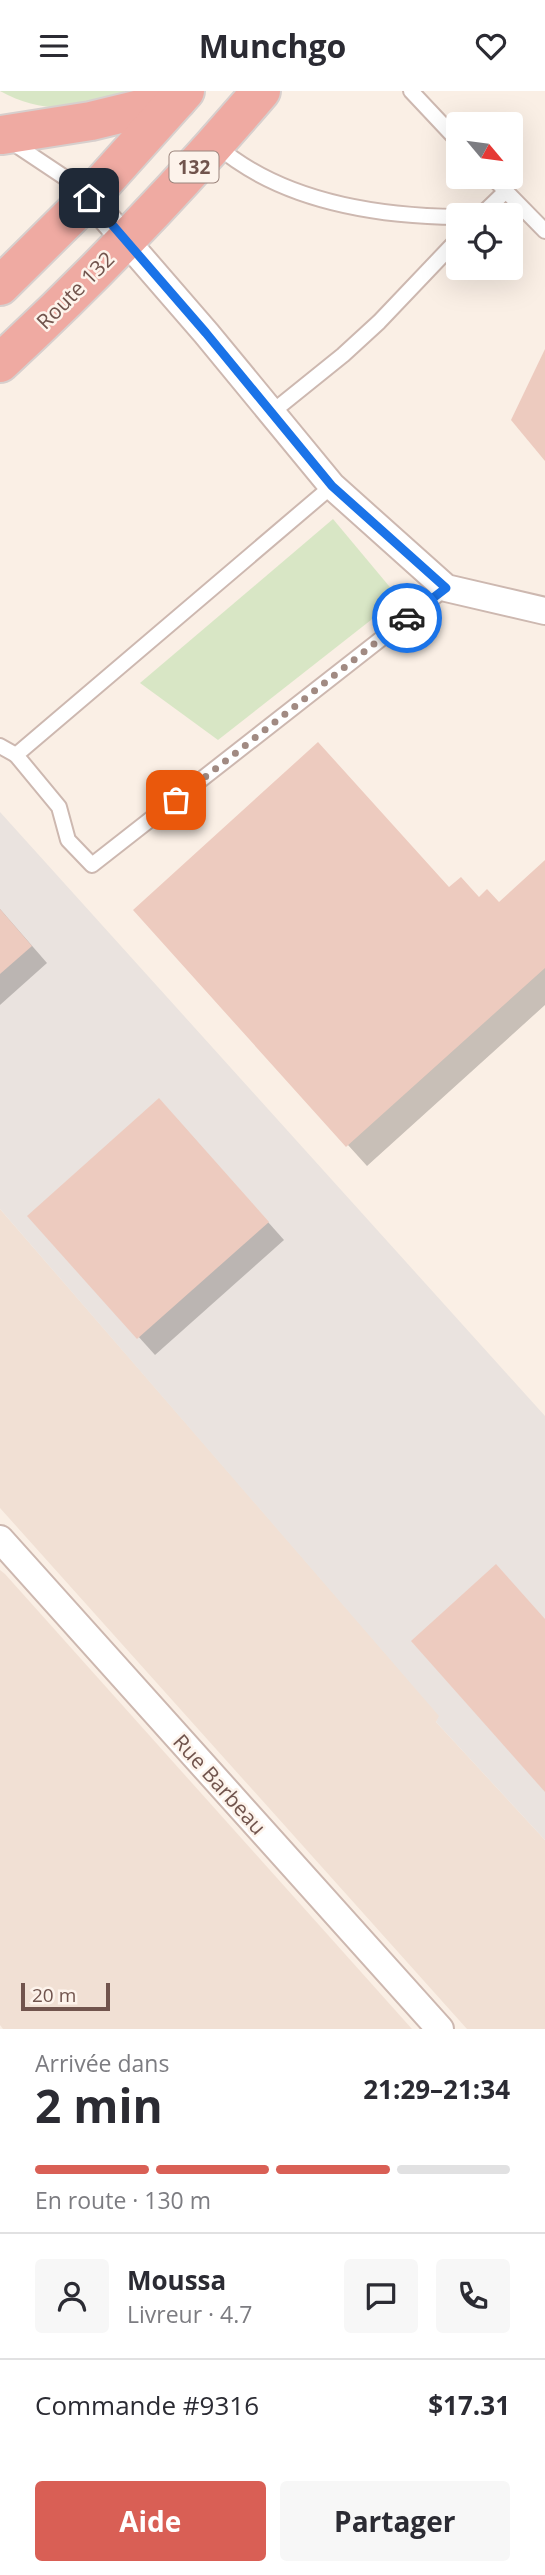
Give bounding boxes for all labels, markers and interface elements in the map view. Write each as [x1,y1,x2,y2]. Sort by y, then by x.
text: Munchgo [199,24,346,67]
icon: menu [35,27,73,65]
icon: heart [472,27,510,65]
north arrow [446,112,523,189]
map controls [446,112,523,280]
road number: 132 [170,151,218,183]
pin [59,168,119,228]
icon: home [70,179,108,217]
button: locate [446,203,523,280]
street label: Route 132 [30,245,120,335]
courier [372,583,442,653]
icon: car [388,599,426,637]
pin [146,770,206,830]
icon: bag [157,781,195,819]
street label: Rue Barbeau [167,1728,273,1840]
scale bar [21,1980,110,2012]
text: 20 m [32,1982,76,2008]
text: Arrivée dans [35,2047,169,2079]
text: 21:29–21:34 [363,2071,510,2107]
text: 2 min [35,2074,163,2136]
text: En route · 130 m [35,2184,211,2216]
button: person [35,2259,109,2333]
button: chat [344,2259,418,2333]
button: phone [436,2259,510,2333]
text: Moussa [127,2262,226,2298]
text: Livreur · 4.7 [127,2298,252,2330]
text: Commande #9316 [35,2387,259,2423]
text: $17.31 [428,2387,510,2423]
button: Aide [35,2481,266,2561]
button: Partager [280,2481,510,2561]

